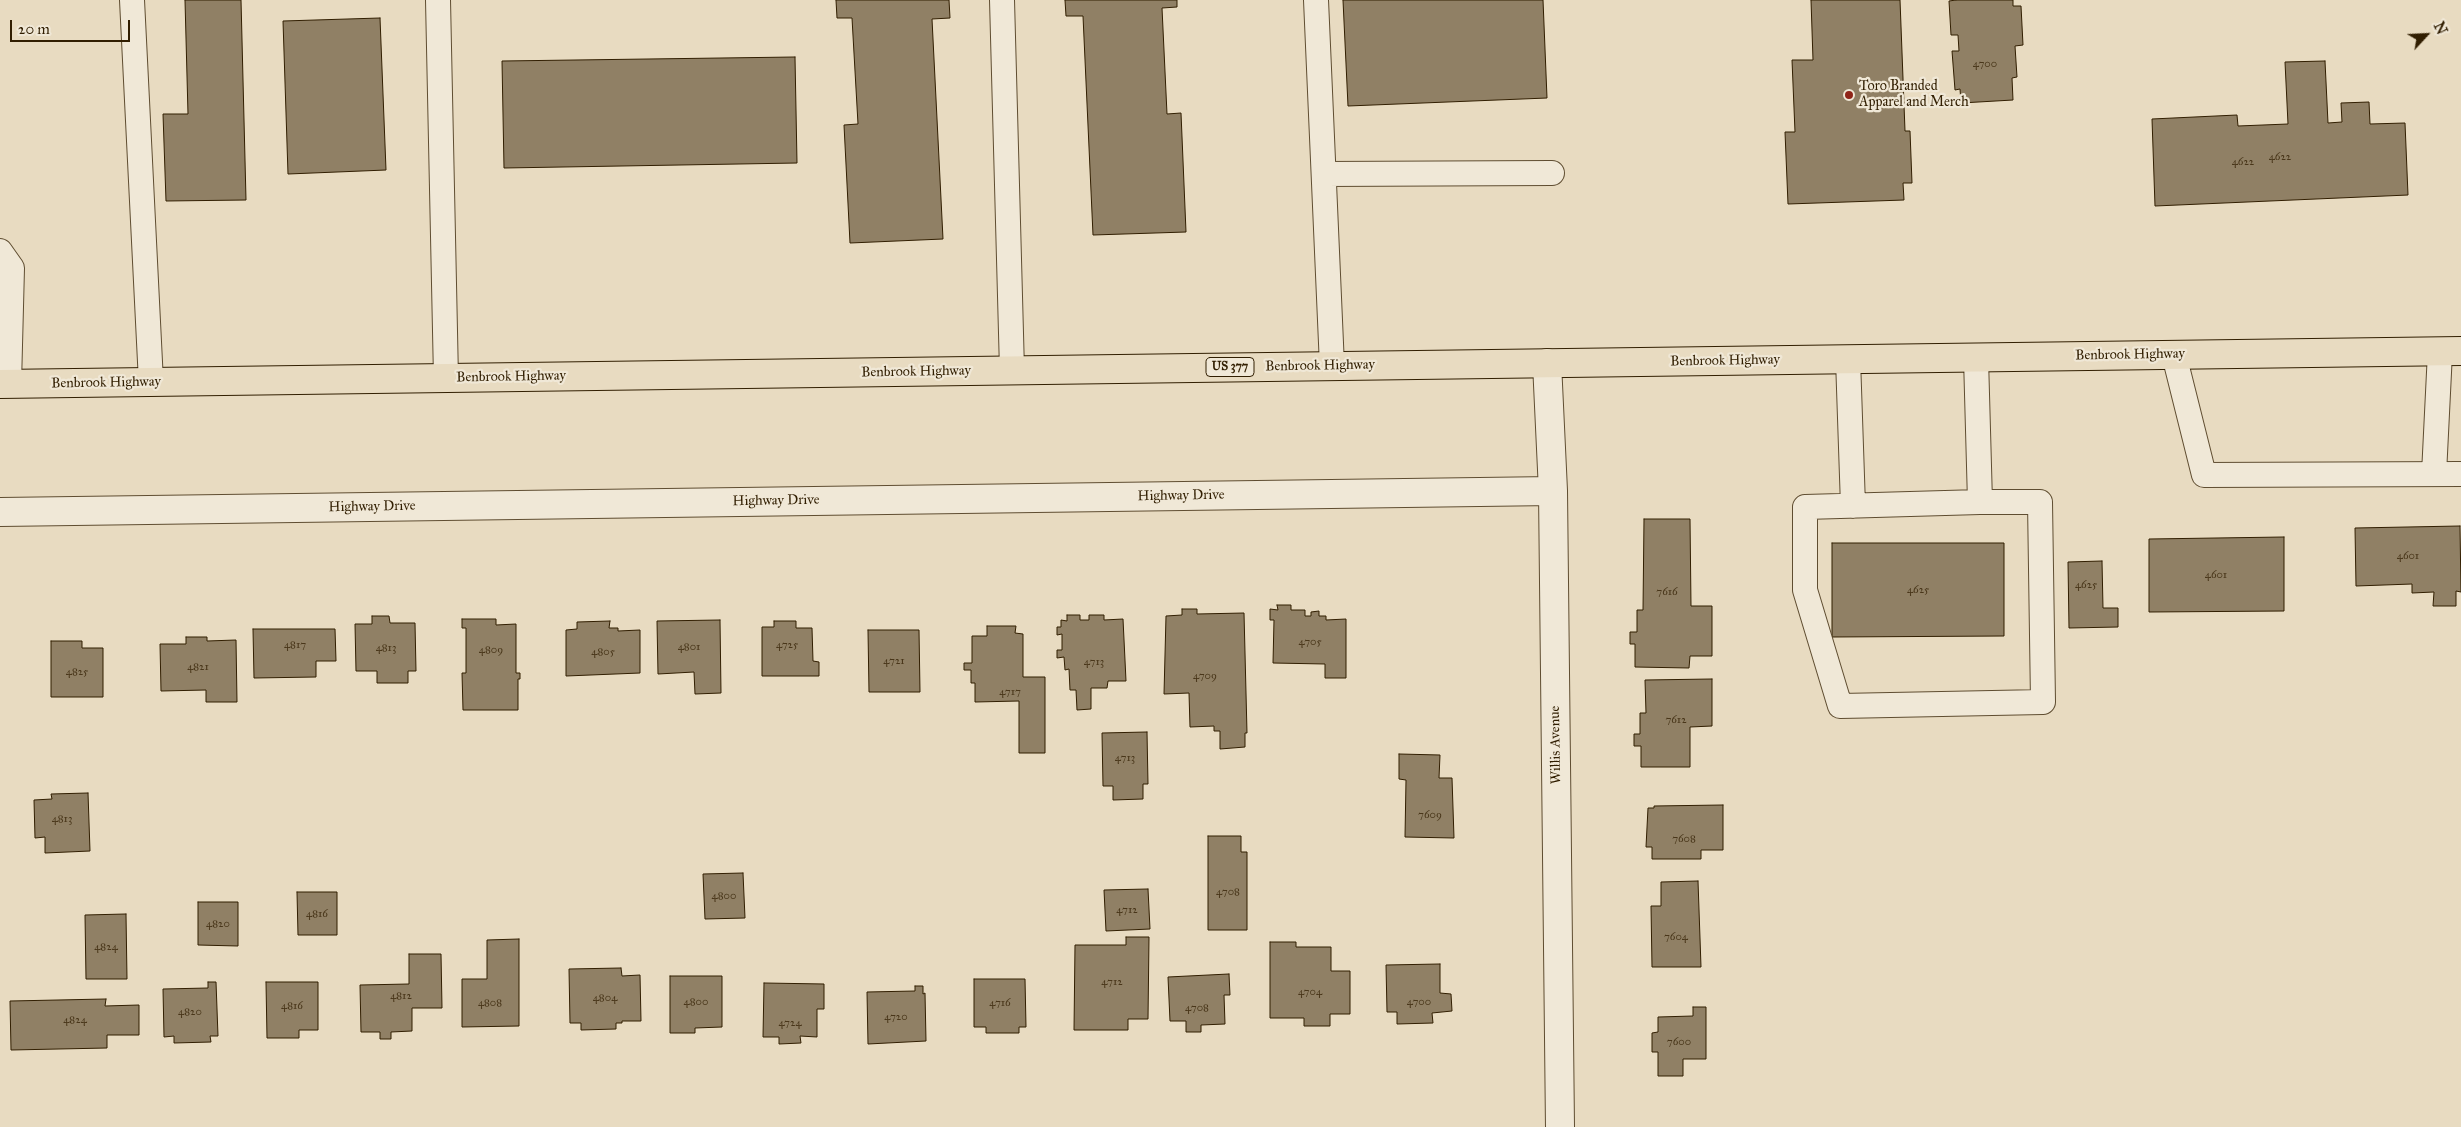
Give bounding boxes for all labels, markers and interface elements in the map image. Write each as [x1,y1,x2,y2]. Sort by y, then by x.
scale bar [12,10,132,42]
north arrow [2401,10,2451,60]
text: N [2430,19,2450,37]
text: 20 m [18,20,50,38]
house number: 4700 [1973,57,1997,71]
place label: Toro Branded Apparel and Merch [1859,79,1969,111]
marker: Toro Branded Apparel and Merch [1843,89,1855,101]
house number: 4622 [2269,150,2291,164]
house number: 4622 [2232,155,2254,169]
street label: Benbrook Highway [2075,346,2185,364]
street label: Benbrook Highway [1670,352,1780,370]
street label: Benbrook Highway [1265,357,1375,375]
road number: US 377 [1206,358,1254,377]
street label: Benbrook Highway [861,363,971,381]
street label: Benbrook Highway [456,368,566,386]
street label: Benbrook Highway [51,374,161,392]
street label: Highway Drive [1137,487,1225,505]
street label: Highway Drive [732,492,820,510]
street label: Highway Drive [328,498,416,516]
house number: 4601 [2397,549,2419,563]
house number: 4601 [2205,568,2227,582]
house number: 4625 [2075,578,2097,592]
house number: 4625 [1907,583,1929,597]
house number: 7616 [1656,585,1678,599]
house number: 4705 [1298,635,1322,649]
house number: 4817 [284,638,306,652]
house number: 4725 [776,638,798,652]
house number: 4801 [678,640,700,654]
house number: 4813 [376,641,396,655]
house number: 4809 [479,643,503,657]
house number: 4805 [591,645,615,659]
house number: 4721 [883,654,905,668]
house number: 4713 [1084,655,1104,669]
house number: 4821 [187,660,209,674]
house number: 4825 [66,665,88,679]
house number: 4709 [1193,669,1217,683]
house number: 4717 [999,685,1021,699]
street label: Willis Avenue [1547,706,1565,784]
house number: 7612 [1665,713,1687,727]
house number: 4713 [1115,751,1135,765]
house number: 7609 [1418,808,1442,822]
house number: 4813 [52,812,72,826]
house number: 7608 [1672,832,1696,846]
house number: 4708 [1216,885,1240,899]
house number: 4800 [712,889,736,903]
house number: 4712 [1116,903,1138,917]
house number: 4816 [306,907,328,921]
house number: 4820 [206,917,230,931]
house number: 7604 [1664,930,1688,944]
house number: 4824 [94,940,118,954]
house number: 4712 [1101,975,1123,989]
house number: 4704 [1298,985,1322,999]
house number: 4812 [390,989,412,1003]
house number: 4804 [593,991,617,1005]
house number: 4800 [684,995,708,1009]
house number: 4700 [1407,995,1431,1009]
house number: 4808 [478,996,502,1010]
house number: 4716 [989,996,1011,1010]
house number: 4816 [281,999,303,1013]
house number: 4708 [1185,1001,1209,1015]
house number: 4820 [178,1005,202,1019]
house number: 4720 [884,1010,908,1024]
house number: 4824 [63,1013,87,1027]
house number: 4724 [778,1016,802,1030]
house number: 7600 [1667,1035,1691,1049]

